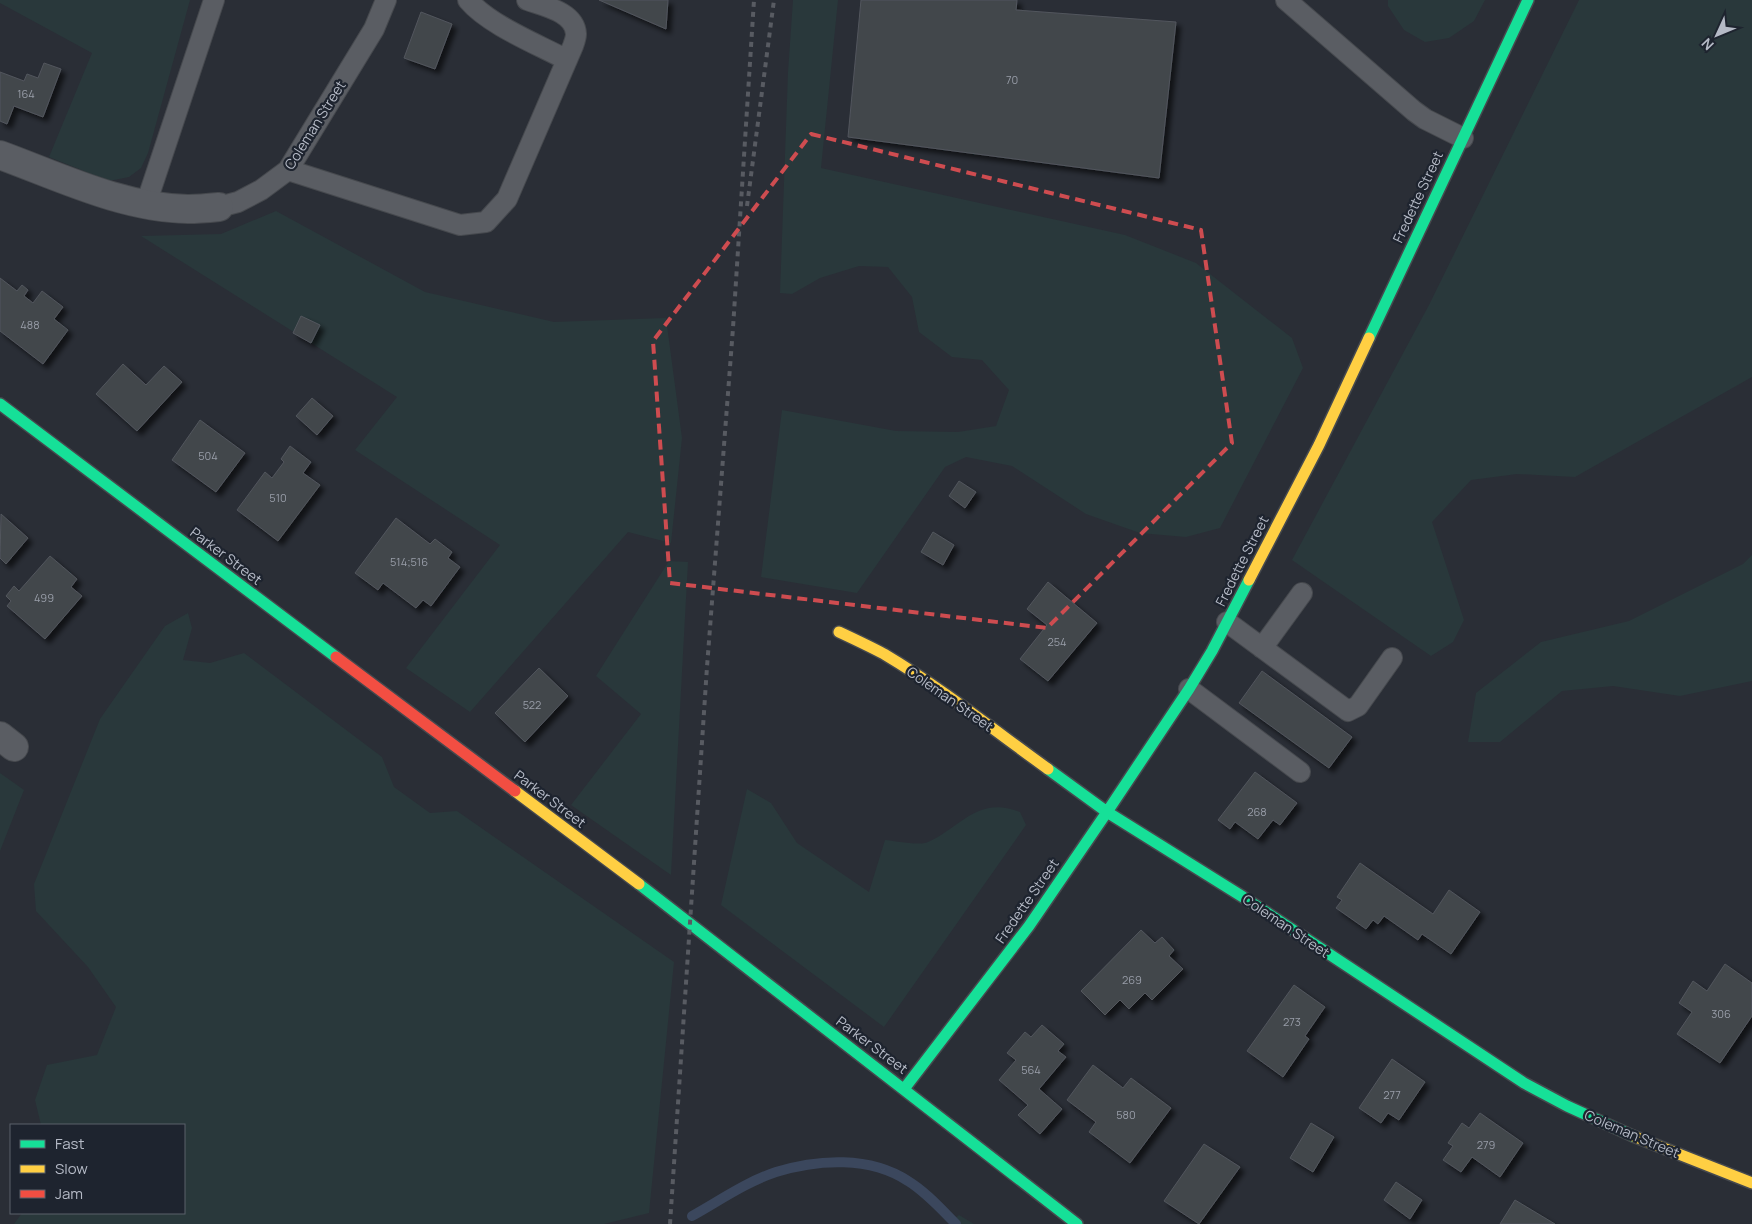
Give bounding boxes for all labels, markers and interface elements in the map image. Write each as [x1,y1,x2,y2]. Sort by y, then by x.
north arrow [1692,10,1742,60]
text: N [1697,34,1718,55]
house number: 70 [1006,72,1018,87]
street label: Coleman Street [280,76,350,173]
house number: 164 [17,86,35,101]
street label: Fredette Street [1388,148,1447,246]
house number: 488 [20,317,40,332]
house number: 504 [198,448,218,463]
house number: 510 [269,490,287,505]
street label: Fredette Street [1211,512,1273,609]
street label: Parker Street [187,522,266,589]
house number: 514;516 [390,554,428,569]
house number: 499 [34,590,54,605]
house number: 254 [1047,634,1067,649]
street label: Coleman Street [903,662,998,736]
house number: 522 [523,697,541,712]
street label: Parker Street [511,765,590,832]
house number: 268 [1247,804,1267,819]
street label: Fredette Street [990,854,1063,947]
street label: Coleman Street [1239,889,1334,962]
house number: 269 [1122,972,1142,987]
house number: 306 [1711,1006,1731,1021]
street label: Parker Street [833,1011,912,1078]
house number: 273 [1283,1014,1301,1029]
house number: 564 [1021,1062,1041,1077]
house number: 277 [1383,1087,1401,1102]
street label: Coleman Street [1582,1105,1683,1162]
house number: 580 [1116,1107,1136,1122]
legend [10,1124,185,1214]
text: Fast [55,1133,84,1154]
house number: 279 [1477,1137,1495,1152]
text: Slow [55,1158,88,1179]
text: Jam [55,1183,83,1204]

